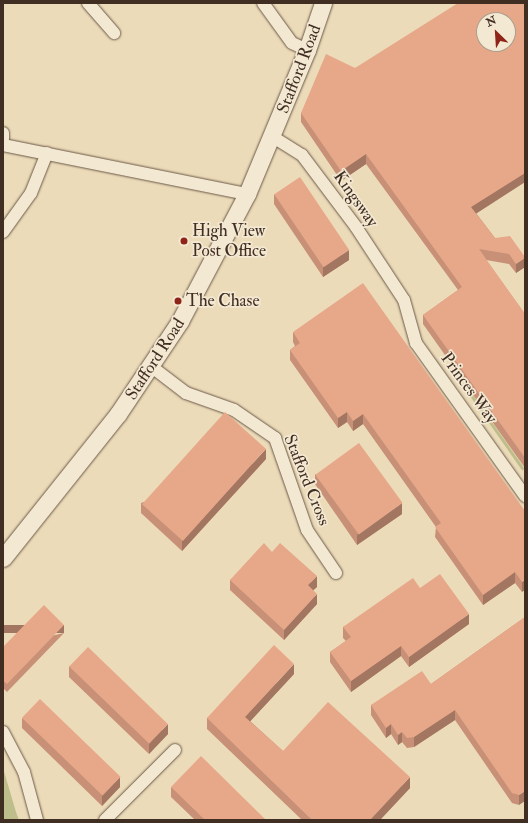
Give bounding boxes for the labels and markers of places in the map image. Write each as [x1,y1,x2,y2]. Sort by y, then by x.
place label: High View Post Office [192,221,266,261]
marker: High View Post Office [179,236,189,246]
place label: The Chase [186,291,260,311]
marker: The Chase [173,296,183,306]

